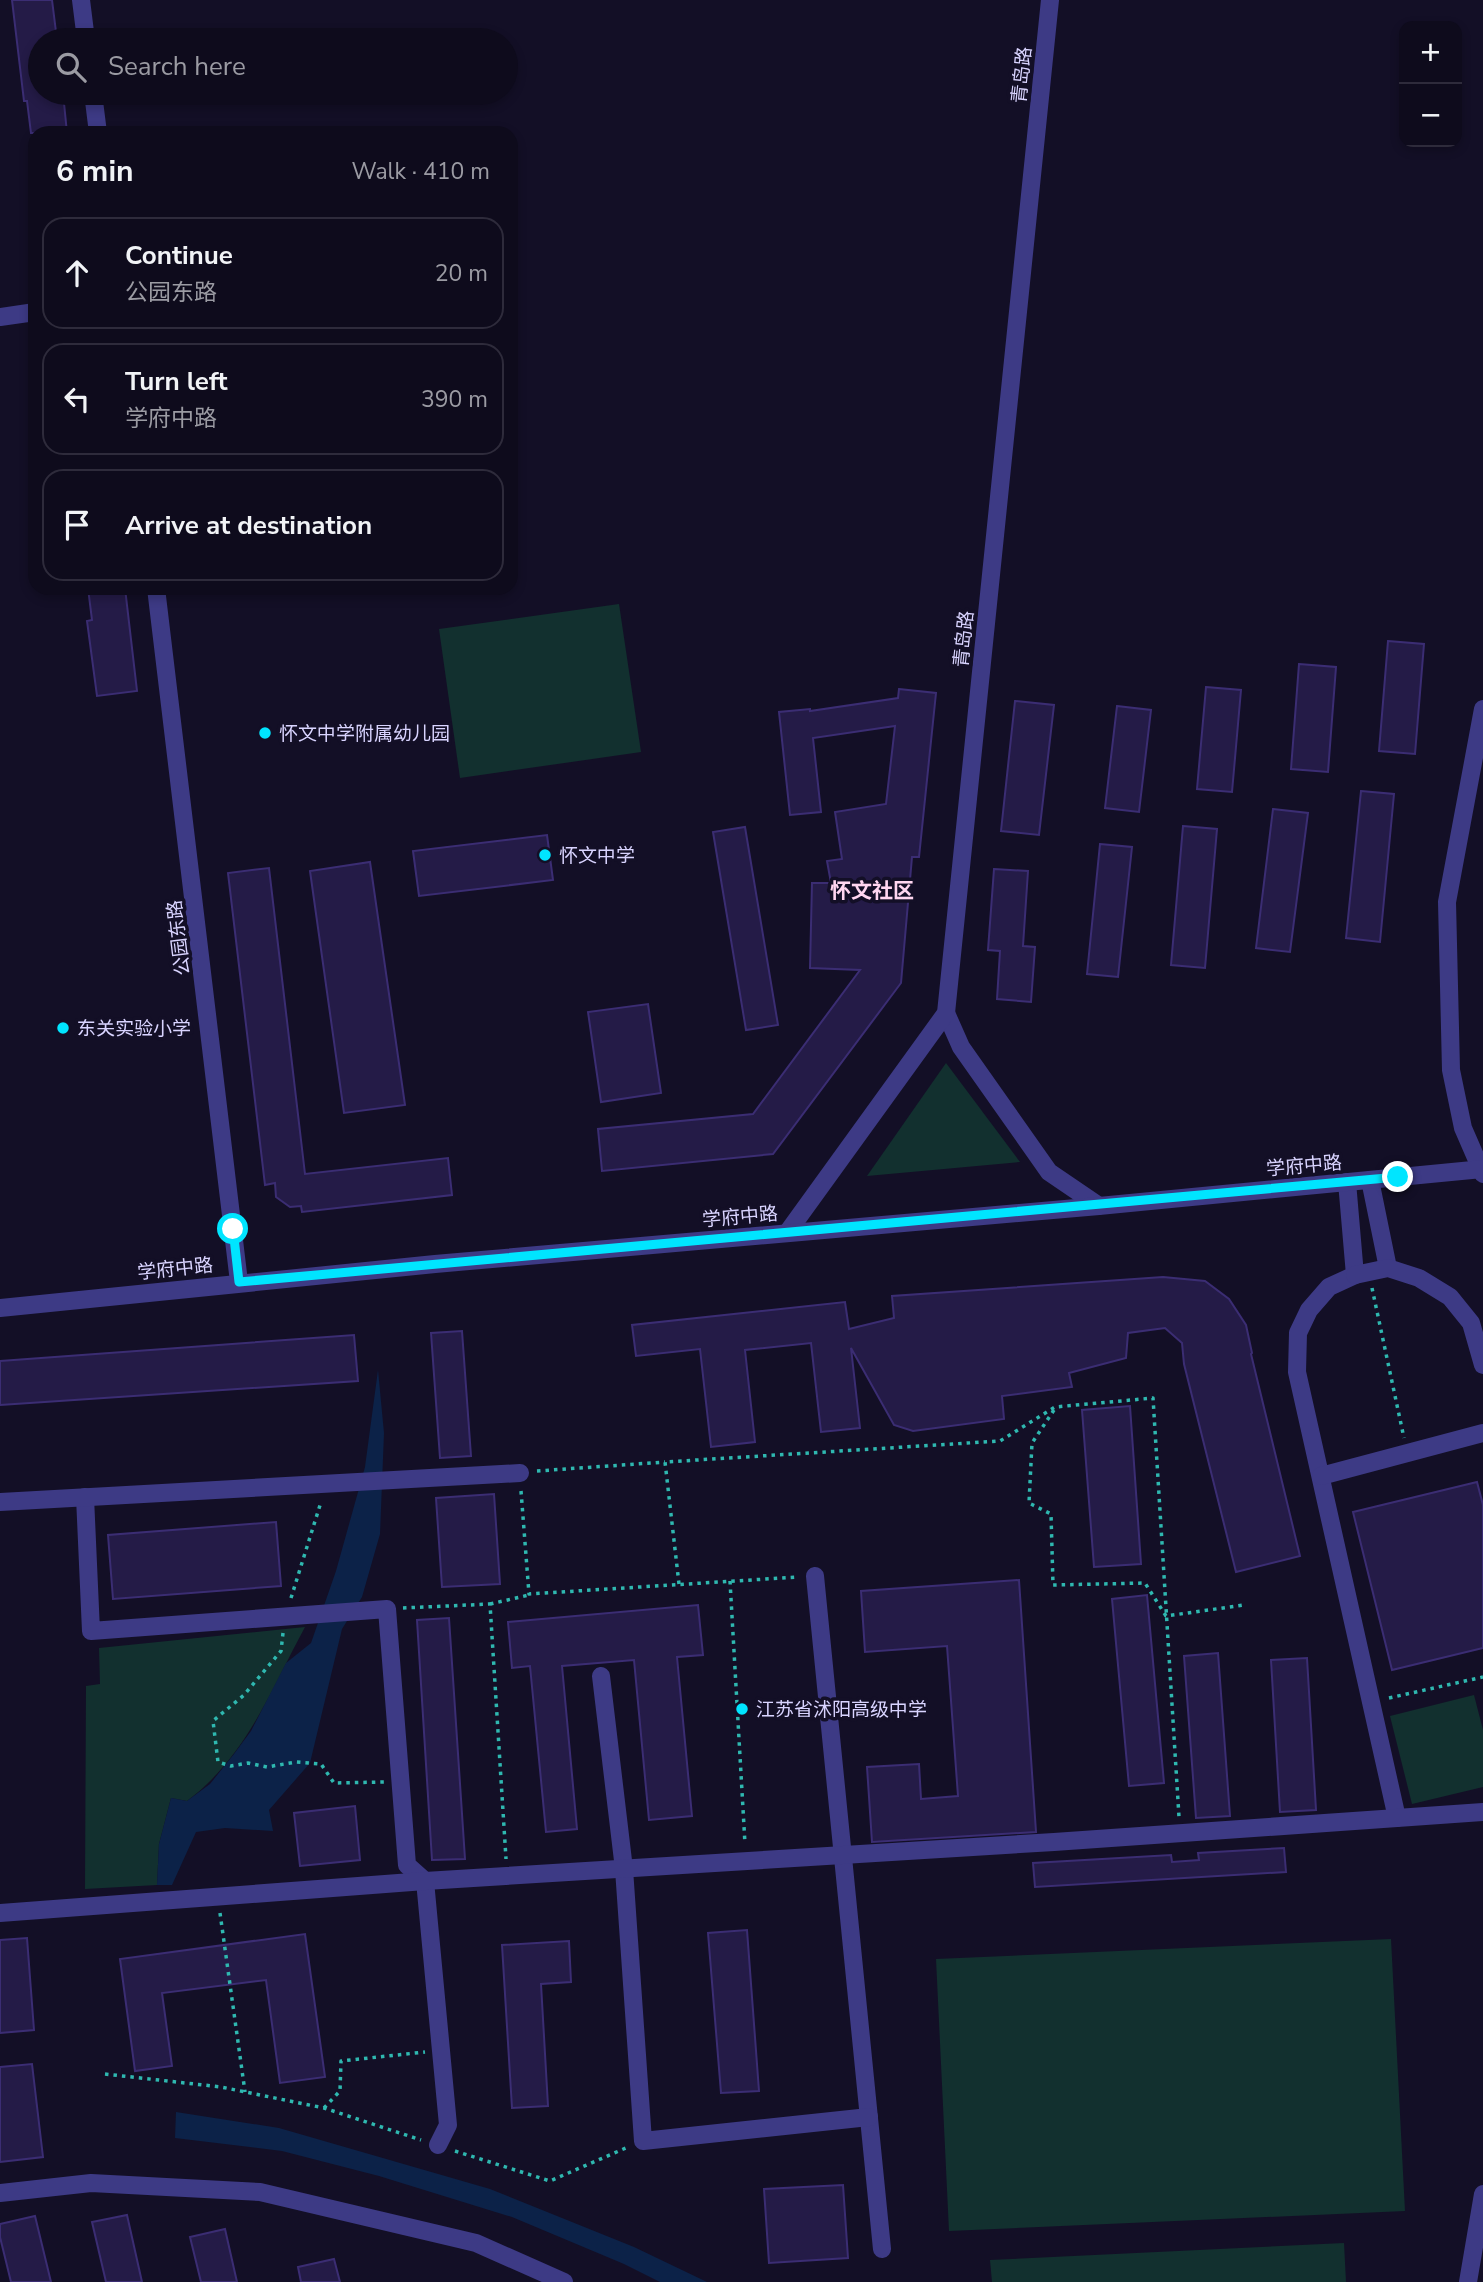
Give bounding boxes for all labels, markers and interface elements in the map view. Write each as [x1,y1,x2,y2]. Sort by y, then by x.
map controls [1399,21,1462,147]
button: + [1399,21,1462,84]
search box [28,28,518,105]
street label: 青岛路 [1006,45,1038,105]
icon: search [52,48,90,86]
text: Search here [108,49,246,84]
button: − [1399,84,1462,147]
text: 6 min [56,151,134,192]
text: Walk · 410 m [351,156,490,187]
text: Continue [125,238,233,273]
icon: ahead [58,254,96,292]
text: 20 m [435,258,488,289]
text: 公园东路 [125,277,217,308]
text: Turn left [125,364,228,399]
icon: left [58,380,96,418]
text: 390 m [421,384,488,415]
text: 学府中路 [125,403,217,434]
icon: arrive [58,506,96,544]
text: Arrive at destination [125,508,372,543]
street label: 青岛路 [948,609,980,669]
place label: 怀文中学附属幼儿园 [279,721,450,747]
marker: 怀文中学附属幼儿园 [257,725,273,741]
place label: 怀文中学 [559,843,635,869]
marker: 怀文中学 [537,847,553,863]
district label: 怀文社区 [830,877,914,905]
street label: 公园东路 [161,899,197,977]
place label: 东关实验小学 [77,1016,191,1042]
marker: 东关实验小学 [55,1020,71,1036]
street label: 学府中路 [1265,1150,1343,1182]
route end [1382,1161,1413,1192]
street label: 学府中路 [701,1201,779,1233]
route start [217,1213,248,1244]
street label: 学府中路 [136,1252,214,1286]
place label: 江苏省沭阳高级中学 [756,1697,927,1723]
marker: 江苏省沭阳高级中学 [734,1701,750,1717]

